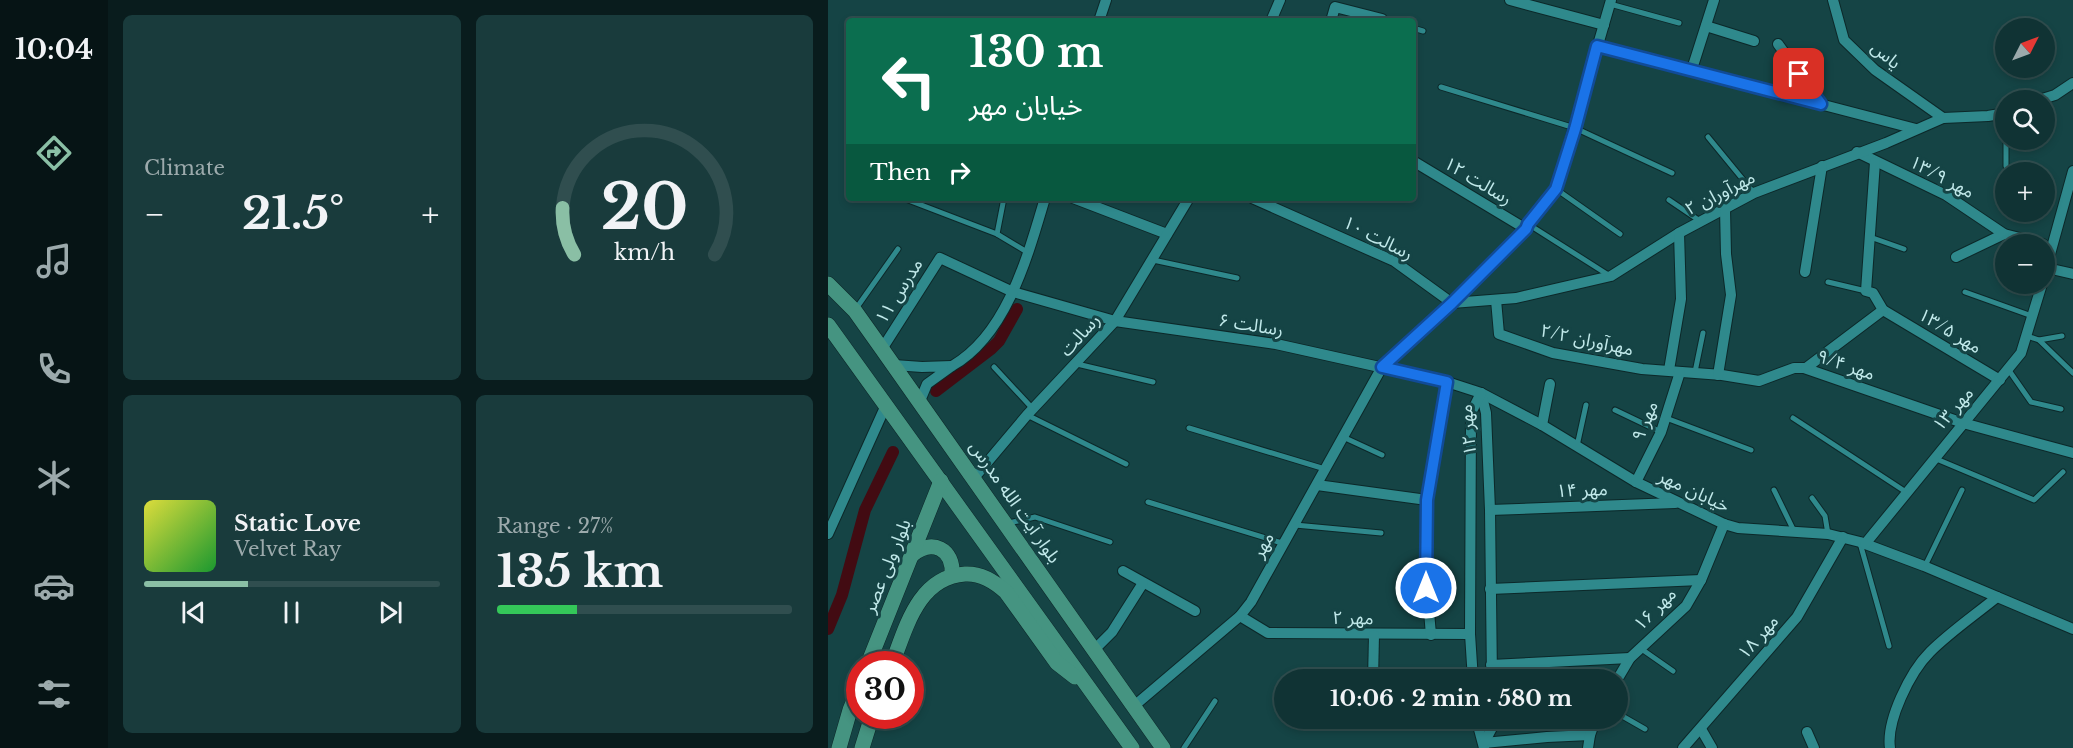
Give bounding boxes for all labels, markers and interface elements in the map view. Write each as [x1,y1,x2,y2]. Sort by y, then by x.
north arrow [1995,18,2055,78]
map controls [1995,18,2055,294]
text: 130 m [969,26,1103,78]
text: 10:04 [15,33,93,66]
street label: یاس [1867,36,1905,74]
icon: left [870,42,948,120]
pin [1773,48,1824,99]
icon: arrive [1782,57,1815,90]
text: خیابان مهر [969,89,1083,122]
button: search [1995,90,2055,150]
icon: directions [33,132,75,174]
street label: مهر ۱۳/۹ [1906,151,1978,203]
street label: رسالت ۱۲ [1440,152,1516,210]
text: Climate [144,156,225,180]
icon: right [943,156,976,189]
text: Then [870,159,931,186]
button: + [1995,162,2055,222]
street label: مهرآوران ۲ [1681,166,1759,220]
text: 20 [600,168,688,246]
text: 21.5° [242,185,344,241]
text: − [144,194,165,235]
text: + [421,194,439,235]
street label: رسالت ۱۰ [1339,211,1417,265]
button: − [1995,234,2055,294]
text: km/h [614,239,675,266]
icon: music [33,240,75,282]
street label: مدرس ۱۱ [870,254,928,328]
street label: مهر ۱۳/۵ [1914,304,1986,358]
street label: رسالت [1055,309,1105,361]
street label: رسالت ۶ [1217,309,1285,341]
street label: مهرآوران ۲/۲ [1539,319,1635,361]
street label: مهر ۹/۴ [1814,345,1878,385]
icon: phone [33,348,75,390]
street label: مهر ۱۳ [1928,382,1978,436]
street label: مهر ۹ [1627,398,1663,444]
street label: مهر ۱۲ [1455,403,1481,457]
street label: بلوار آیت الله مدرس [965,437,1065,567]
icon: climate [33,457,75,499]
street label: خیابان مهر [1654,465,1733,517]
street label: مهر ۱۴ [1556,478,1608,502]
text: Static Love [234,510,361,537]
text: Range · 27% [497,514,613,538]
street label: بلوار ولی عصر [858,516,916,617]
street label: مهر [1247,528,1279,562]
text: Velvet Ray [234,537,342,561]
text: 135 km [497,543,663,599]
position arrow [1394,556,1458,620]
icon: car [33,565,75,607]
street label: مهر ۱۶ [1629,583,1681,635]
icon: previous [177,596,210,629]
icon: pause [275,596,308,629]
icon: next [374,596,407,629]
street label: مهر ۲ [1332,607,1374,629]
street label: مهر ۱۸ [1733,610,1783,664]
speed limit sign: 30 [846,651,924,729]
icon: filters [33,673,75,715]
text: 10:06 · 2 min · 580 m [1330,685,1572,712]

